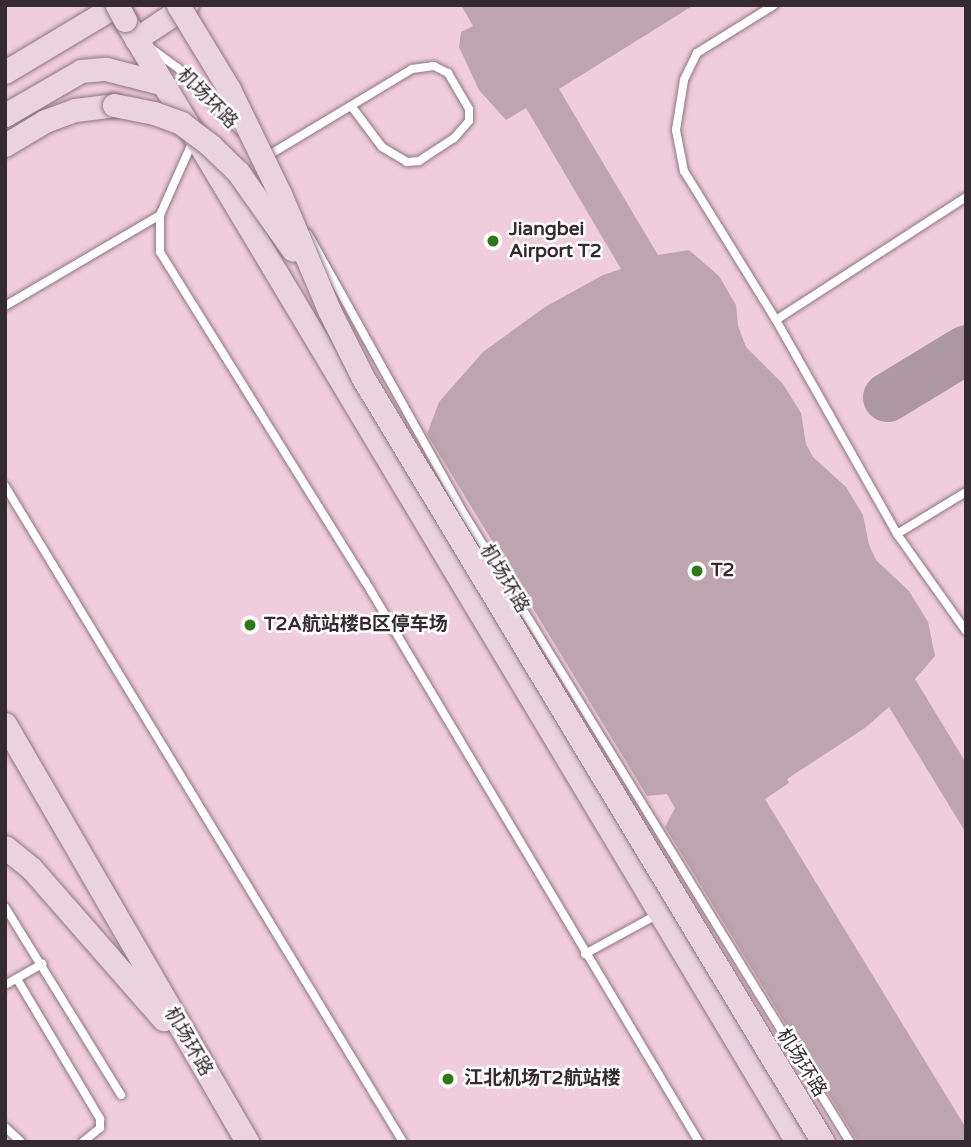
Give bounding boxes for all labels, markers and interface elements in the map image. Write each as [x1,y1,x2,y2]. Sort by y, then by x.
street label: 机场环路 [172,64,242,134]
place label: Jiangbei Airport T2 [509,219,602,263]
marker: Jiangbei Airport T2 [483,231,503,251]
street label: 机场环路 [475,541,533,617]
place label: T2 [711,560,735,582]
marker: T2 [689,563,705,579]
place label: T2A航站楼B区停车场 [264,614,448,636]
marker: T2A航站楼B区停车场 [242,617,258,633]
street label: 机场环路 [159,1003,217,1081]
street label: 机场环路 [771,1025,831,1101]
place label: 江北机场T2航站楼 [464,1068,621,1090]
marker: 江北机场T2航站楼 [438,1069,458,1089]

